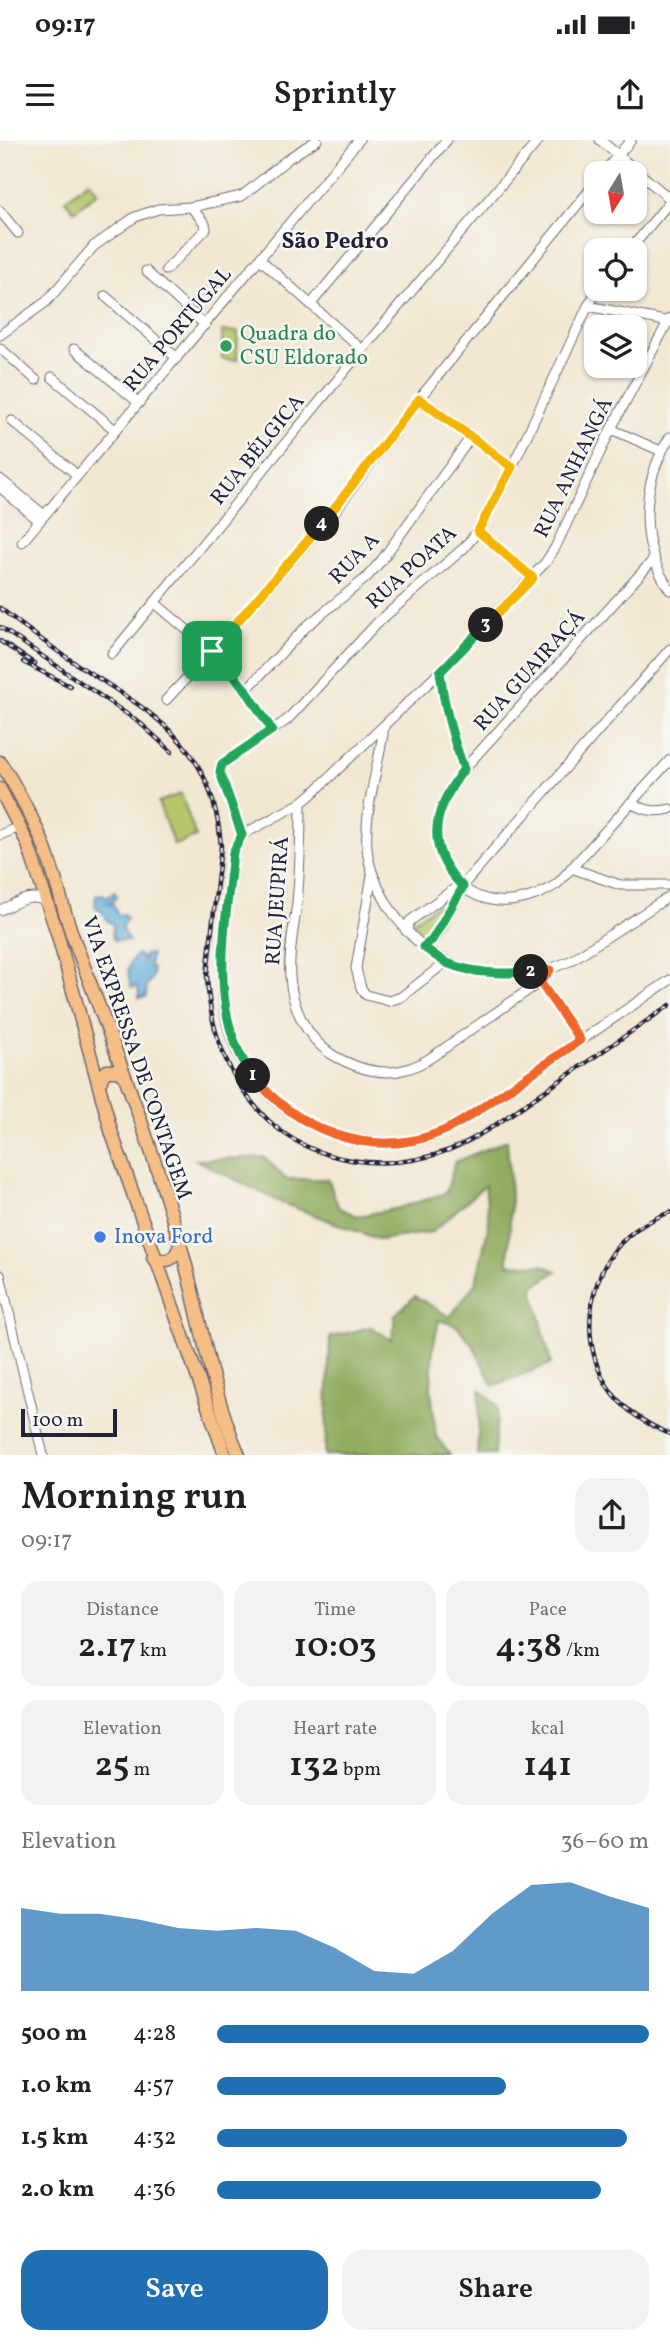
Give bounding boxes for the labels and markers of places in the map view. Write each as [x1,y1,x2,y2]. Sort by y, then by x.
place label: Quadra do CSU Eldorado [240,320,368,373]
marker: Quadra do CSU Eldorado [218,338,234,354]
pin: 4 [304,506,340,542]
pin: 3 [468,608,504,643]
pin [182,621,242,681]
pin: 2 [514,954,548,990]
pin: 1 [236,1058,270,1094]
place label: Inova Ford [114,1223,213,1252]
marker: Inova Ford [92,1229,108,1245]

